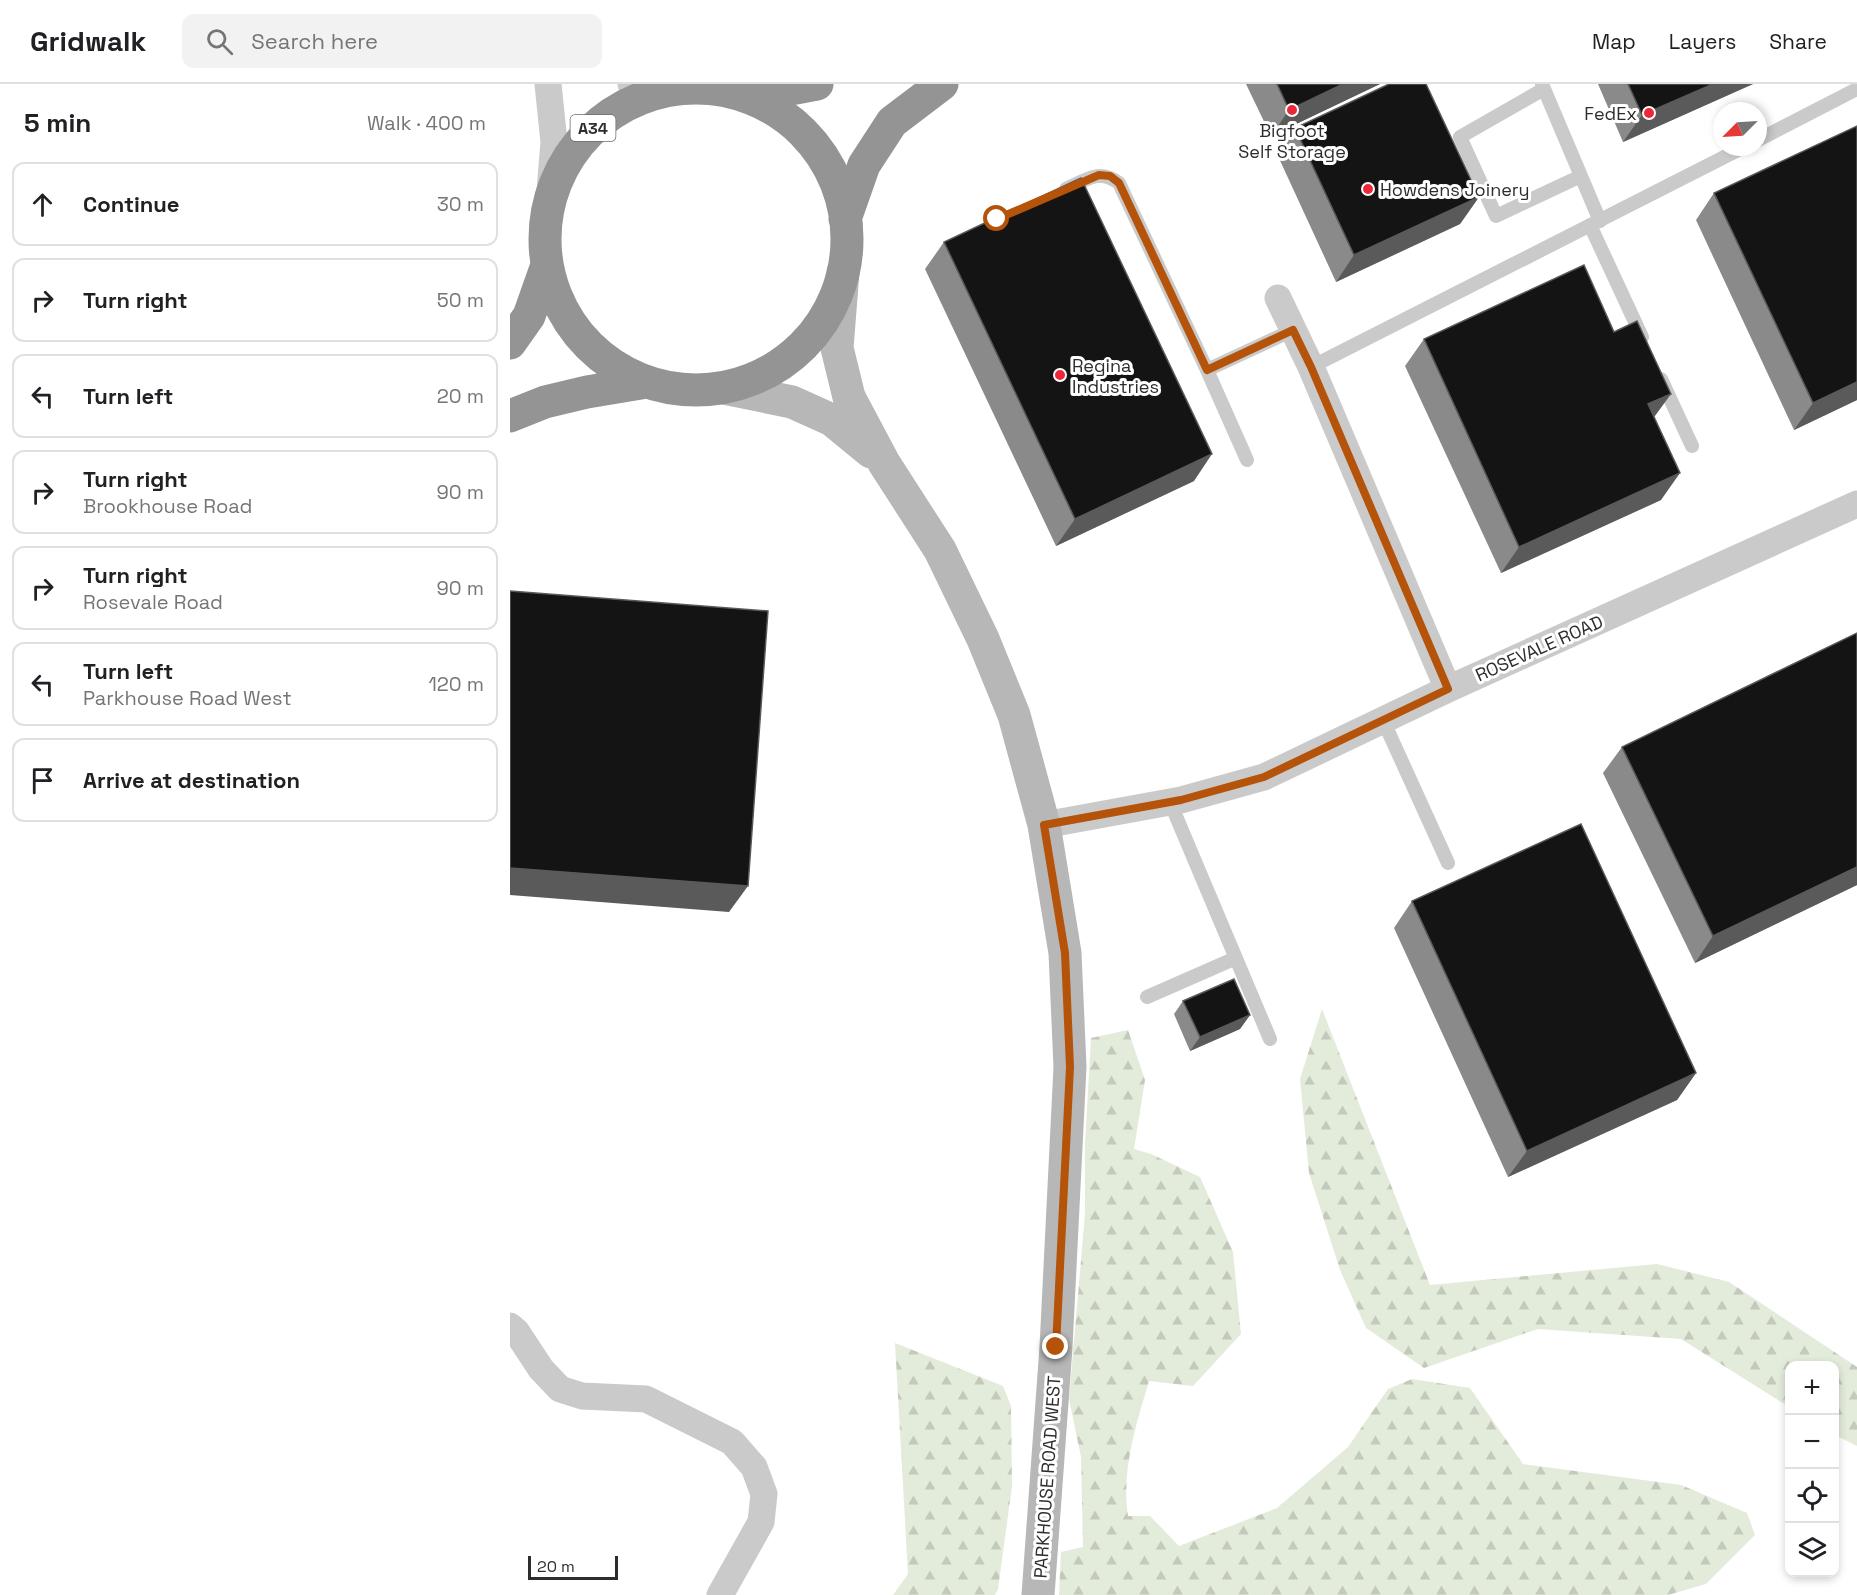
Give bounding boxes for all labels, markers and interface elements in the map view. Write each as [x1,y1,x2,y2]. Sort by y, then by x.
search box [182,14,602,68]
text: Gridwalk [30,23,146,59]
icon: search [203,25,236,58]
text: Search here [251,27,378,55]
text: Map [1592,28,1636,55]
text: Layers [1669,28,1736,55]
text: Share [1769,28,1827,55]
place label: FedEx [1584,102,1637,125]
north arrow [1713,102,1767,156]
marker: Bigfoot Self Storage [1285,103,1299,117]
text: 5 min [24,106,91,140]
marker: FedEx [1642,106,1656,120]
text: Walk · 400 m [367,110,486,136]
road number: A34 [570,115,616,141]
place label: Bigfoot Self Storage [1238,119,1346,163]
place label: Howdens Joinery [1380,178,1530,201]
marker: Howdens Joinery [1361,182,1375,196]
icon: ahead [26,188,59,221]
text: Continue [83,190,179,218]
text: 30 m [437,191,484,217]
route start [983,205,1009,231]
icon: right [26,284,59,317]
text: Turn right [83,286,188,314]
text: 50 m [437,287,484,313]
place label: Regina Industries [1072,354,1159,398]
marker: Regina Industries [1053,368,1067,382]
icon: left [26,380,59,413]
text: Turn left [83,382,173,410]
text: 20 m [437,383,484,409]
text: Turn right [83,465,188,493]
icon: right [26,476,59,509]
text: 90 m [437,479,484,505]
text: Brookhouse Road [83,493,252,519]
text: Turn right [83,561,188,589]
icon: right [26,572,59,605]
text: 90 m [437,575,484,601]
text: Rosevale Road [83,589,223,615]
street label: ROSEVALE ROAD [1472,610,1606,686]
text: Turn left [83,657,173,685]
icon: left [26,668,59,701]
text: 120 m [428,671,484,697]
text: Parkhouse Road West [83,685,292,711]
icon: arrive [26,764,59,797]
text: Arrive at destination [83,766,300,794]
route end [1042,1333,1068,1359]
map controls [1785,1361,1839,1577]
button: + [1785,1361,1839,1415]
street label: PARKHOUSE ROAD WEST [1028,1375,1066,1579]
button: − [1785,1415,1839,1469]
button: locate [1785,1469,1839,1523]
button: layers [1785,1523,1839,1577]
scale bar [528,1553,618,1580]
text: 20 m [537,1556,575,1577]

